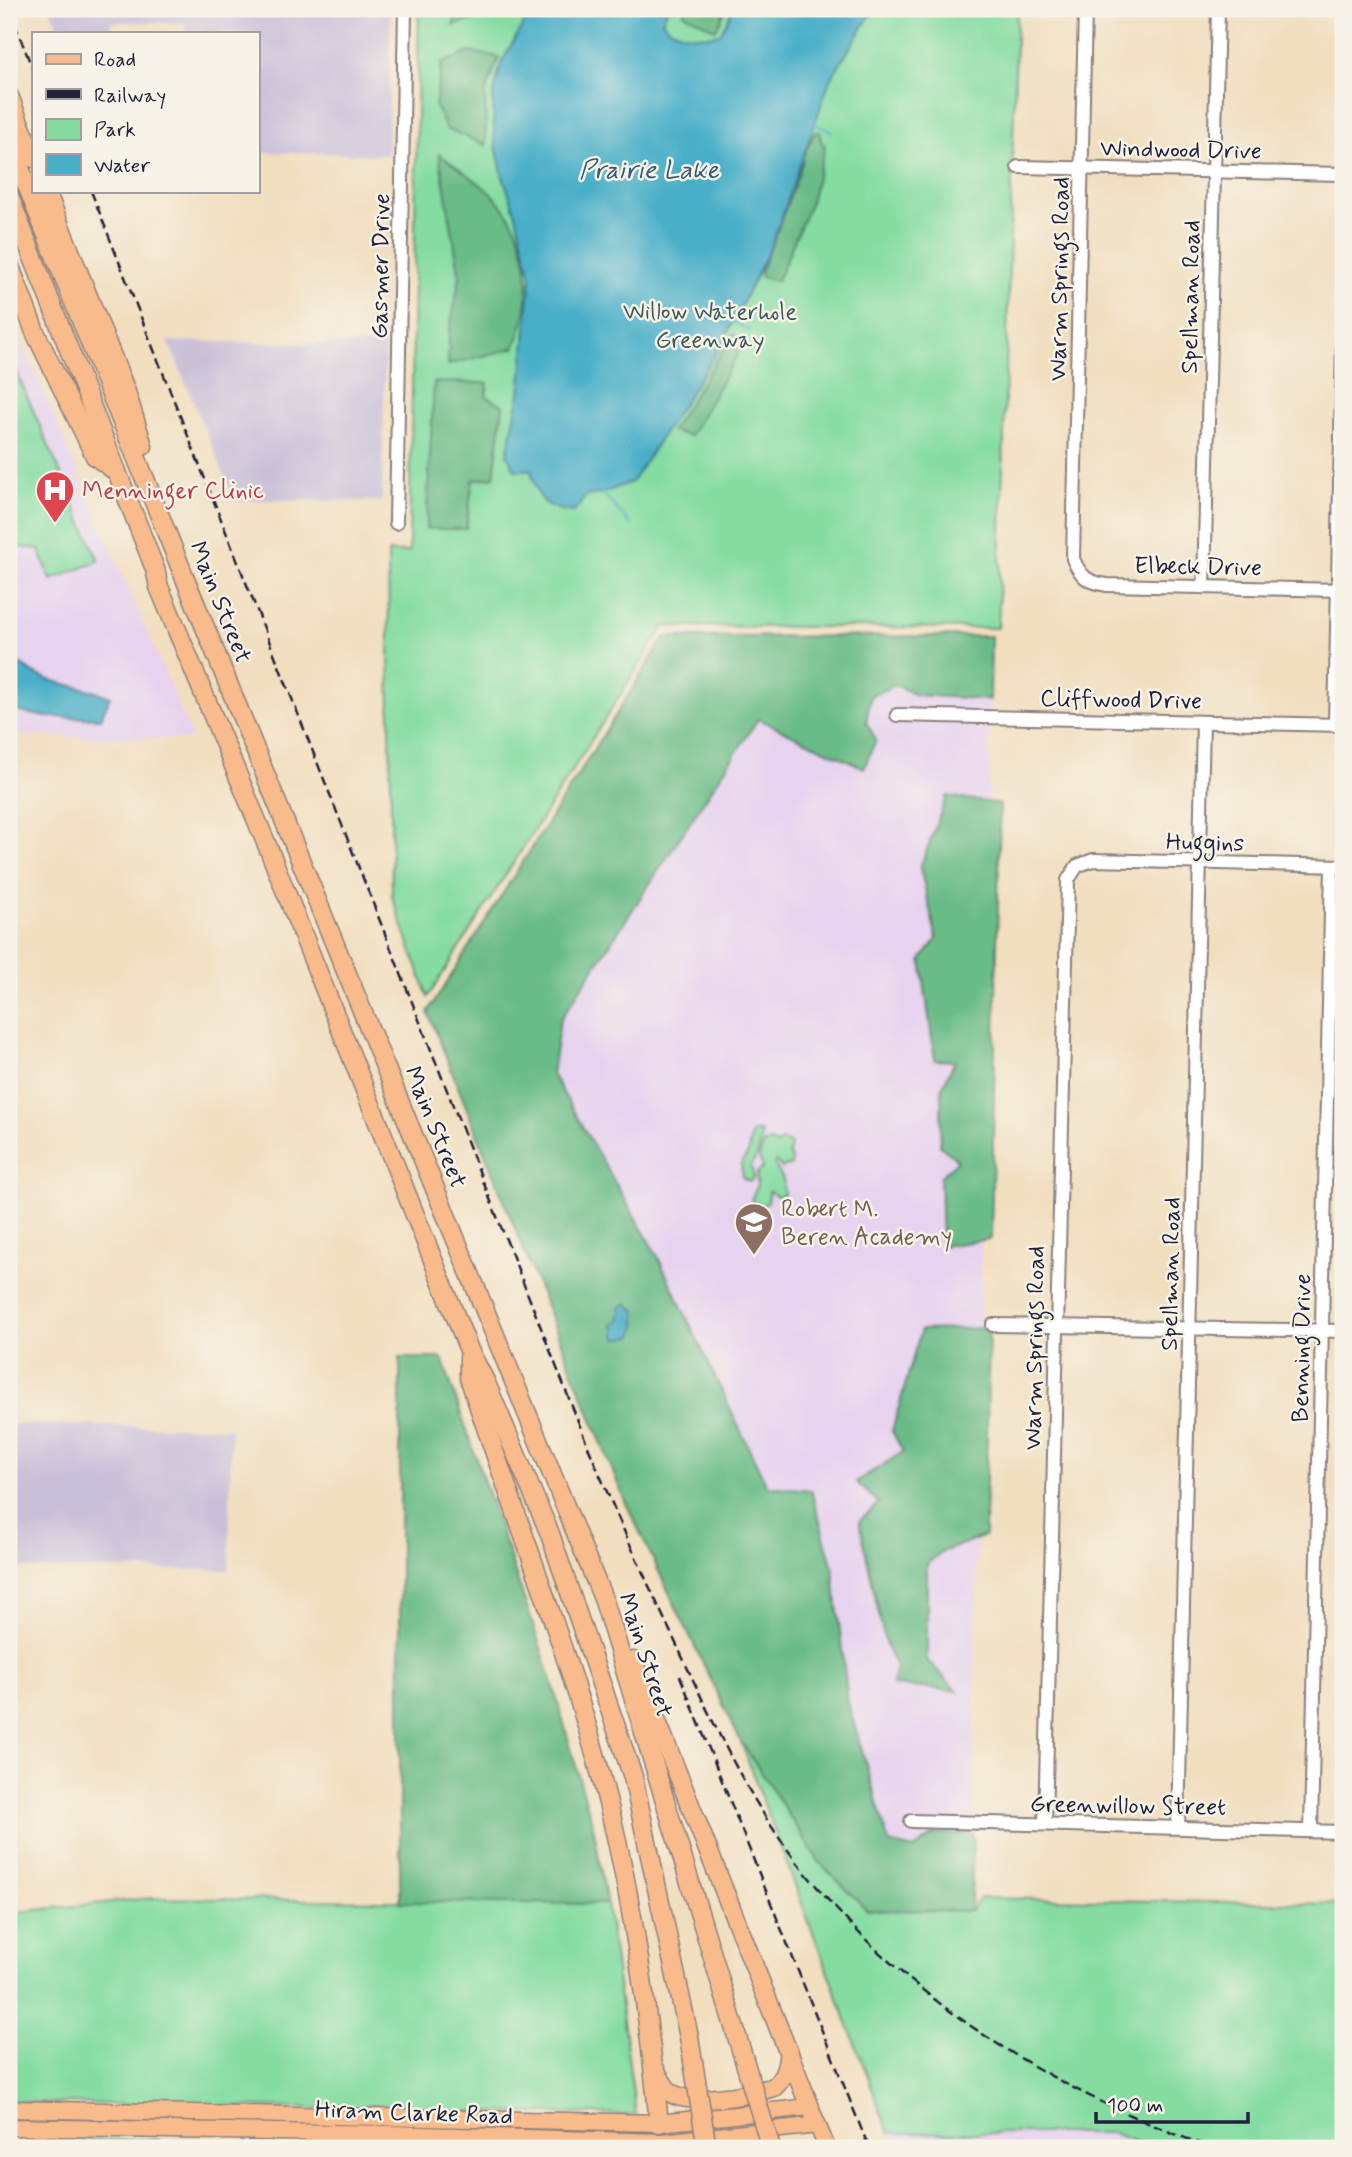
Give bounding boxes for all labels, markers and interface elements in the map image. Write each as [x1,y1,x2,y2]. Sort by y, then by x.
legend [32,32,259,192]
text: Road [94,46,136,74]
text: Railway [94,82,166,110]
text: Park [94,116,136,144]
street label: Windwood Drive [1100,134,1262,167]
text: Water [94,152,150,180]
water label: Prairie Lake [579,154,720,188]
street label: Warm Springs Road [1043,177,1081,381]
street label: Gasmer Drive [365,193,398,339]
street label: Spellman Road [1175,220,1208,374]
park label: Willow Waterhole Greenway [623,297,797,356]
hospital icon: Menninger Clinic [34,469,76,524]
place label: Menninger Clinic [82,476,264,510]
street label: Main Street [181,537,258,668]
street label: Elbeck Drive [1134,551,1262,584]
street label: Cliffwood Drive [1040,684,1202,717]
street label: Huggins [1166,827,1245,863]
street label: Main Street [396,1062,473,1193]
place label: Robert M. Beren Academy [781,1194,952,1253]
street label: Spellman Road [1155,1197,1188,1351]
school or university icon: Robert M. Beren Academy [733,1201,775,1256]
street label: Warm Springs Road [1018,1246,1056,1450]
street label: Benning Drive [1286,1273,1322,1423]
street label: Main Street [610,1589,679,1722]
street label: Greenwillow Street [1030,1789,1226,1824]
scale bar [1096,2080,1249,2124]
text: 100 m [1107,2092,1163,2120]
street label: Hiram Clarke Road [314,2095,513,2132]

